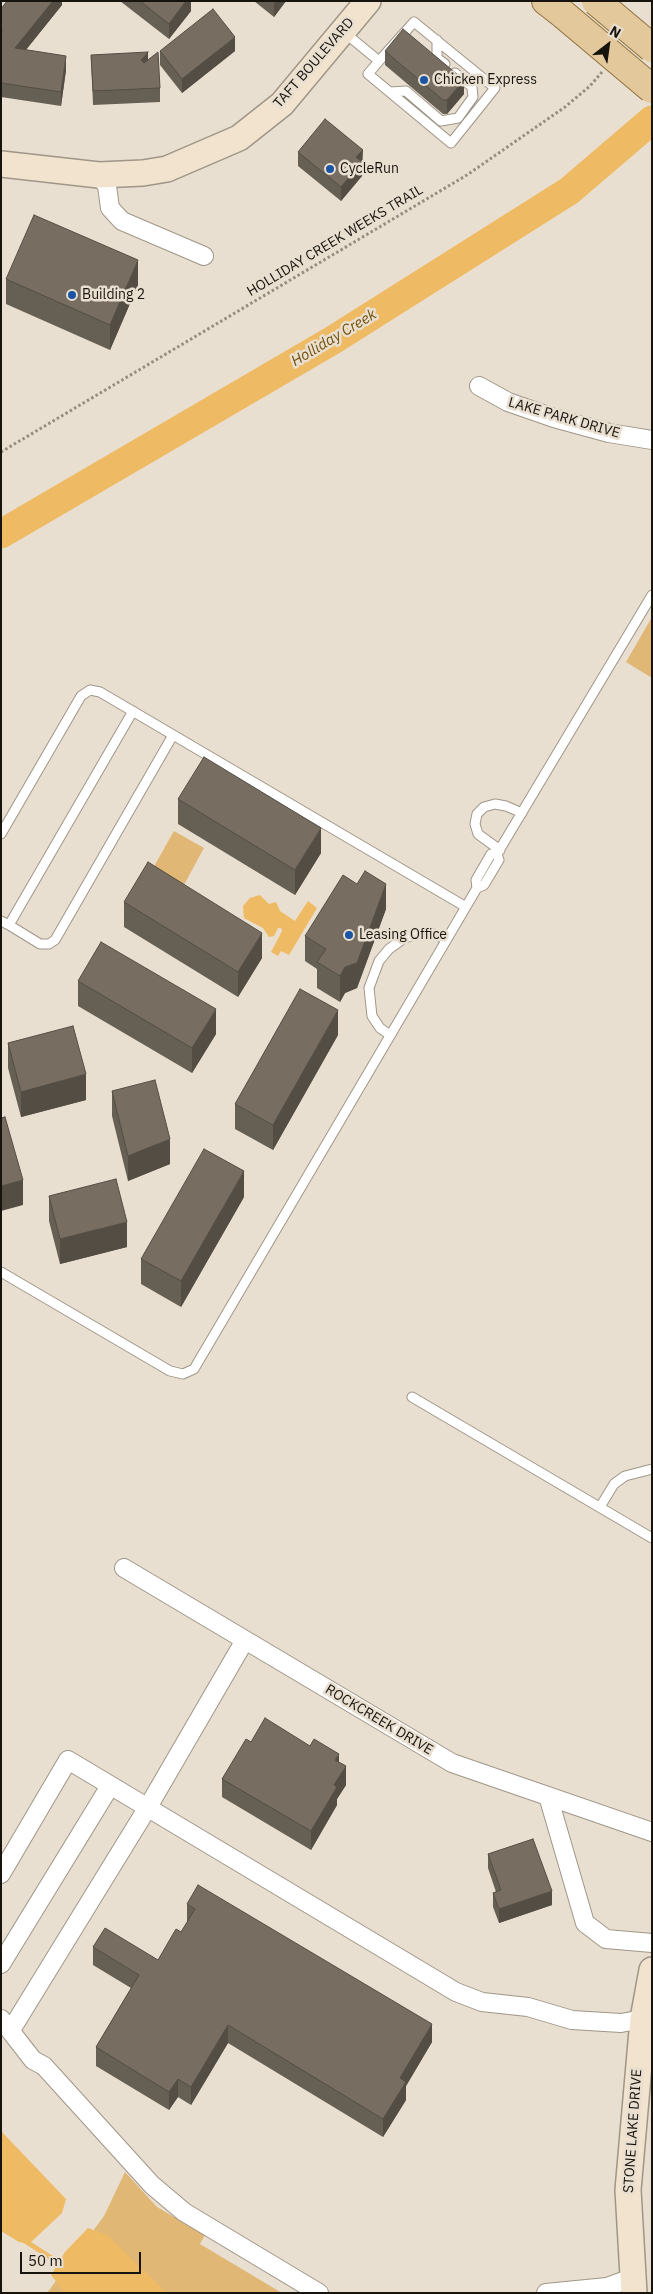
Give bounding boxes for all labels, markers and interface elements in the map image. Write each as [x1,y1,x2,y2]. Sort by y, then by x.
street label: TAFT BOULEVARD [270,14,358,112]
north arrow [583,20,633,70]
text: N [607,22,624,42]
place label: Chicken Express [434,72,537,88]
marker: Chicken Express [418,74,430,86]
place label: CycleRun [340,161,399,177]
marker: CycleRun [324,163,336,175]
street label: HOLLIDAY CREEK WEEKS TRAIL [244,182,426,300]
place label: Building 2 [82,287,145,303]
marker: Building 2 [66,289,78,301]
water label: Holliday Creek [288,306,380,370]
street label: LAKE PARK DRIVE [506,394,622,442]
place label: Leasing Office [359,927,447,943]
marker: Leasing Office [343,929,355,941]
street label: ROCKCREEK DRIVE [322,1681,436,1759]
street label: STONE LAKE DRIVE [620,2068,646,2194]
scale bar [22,2242,144,2274]
text: 50 m [28,2251,63,2270]

